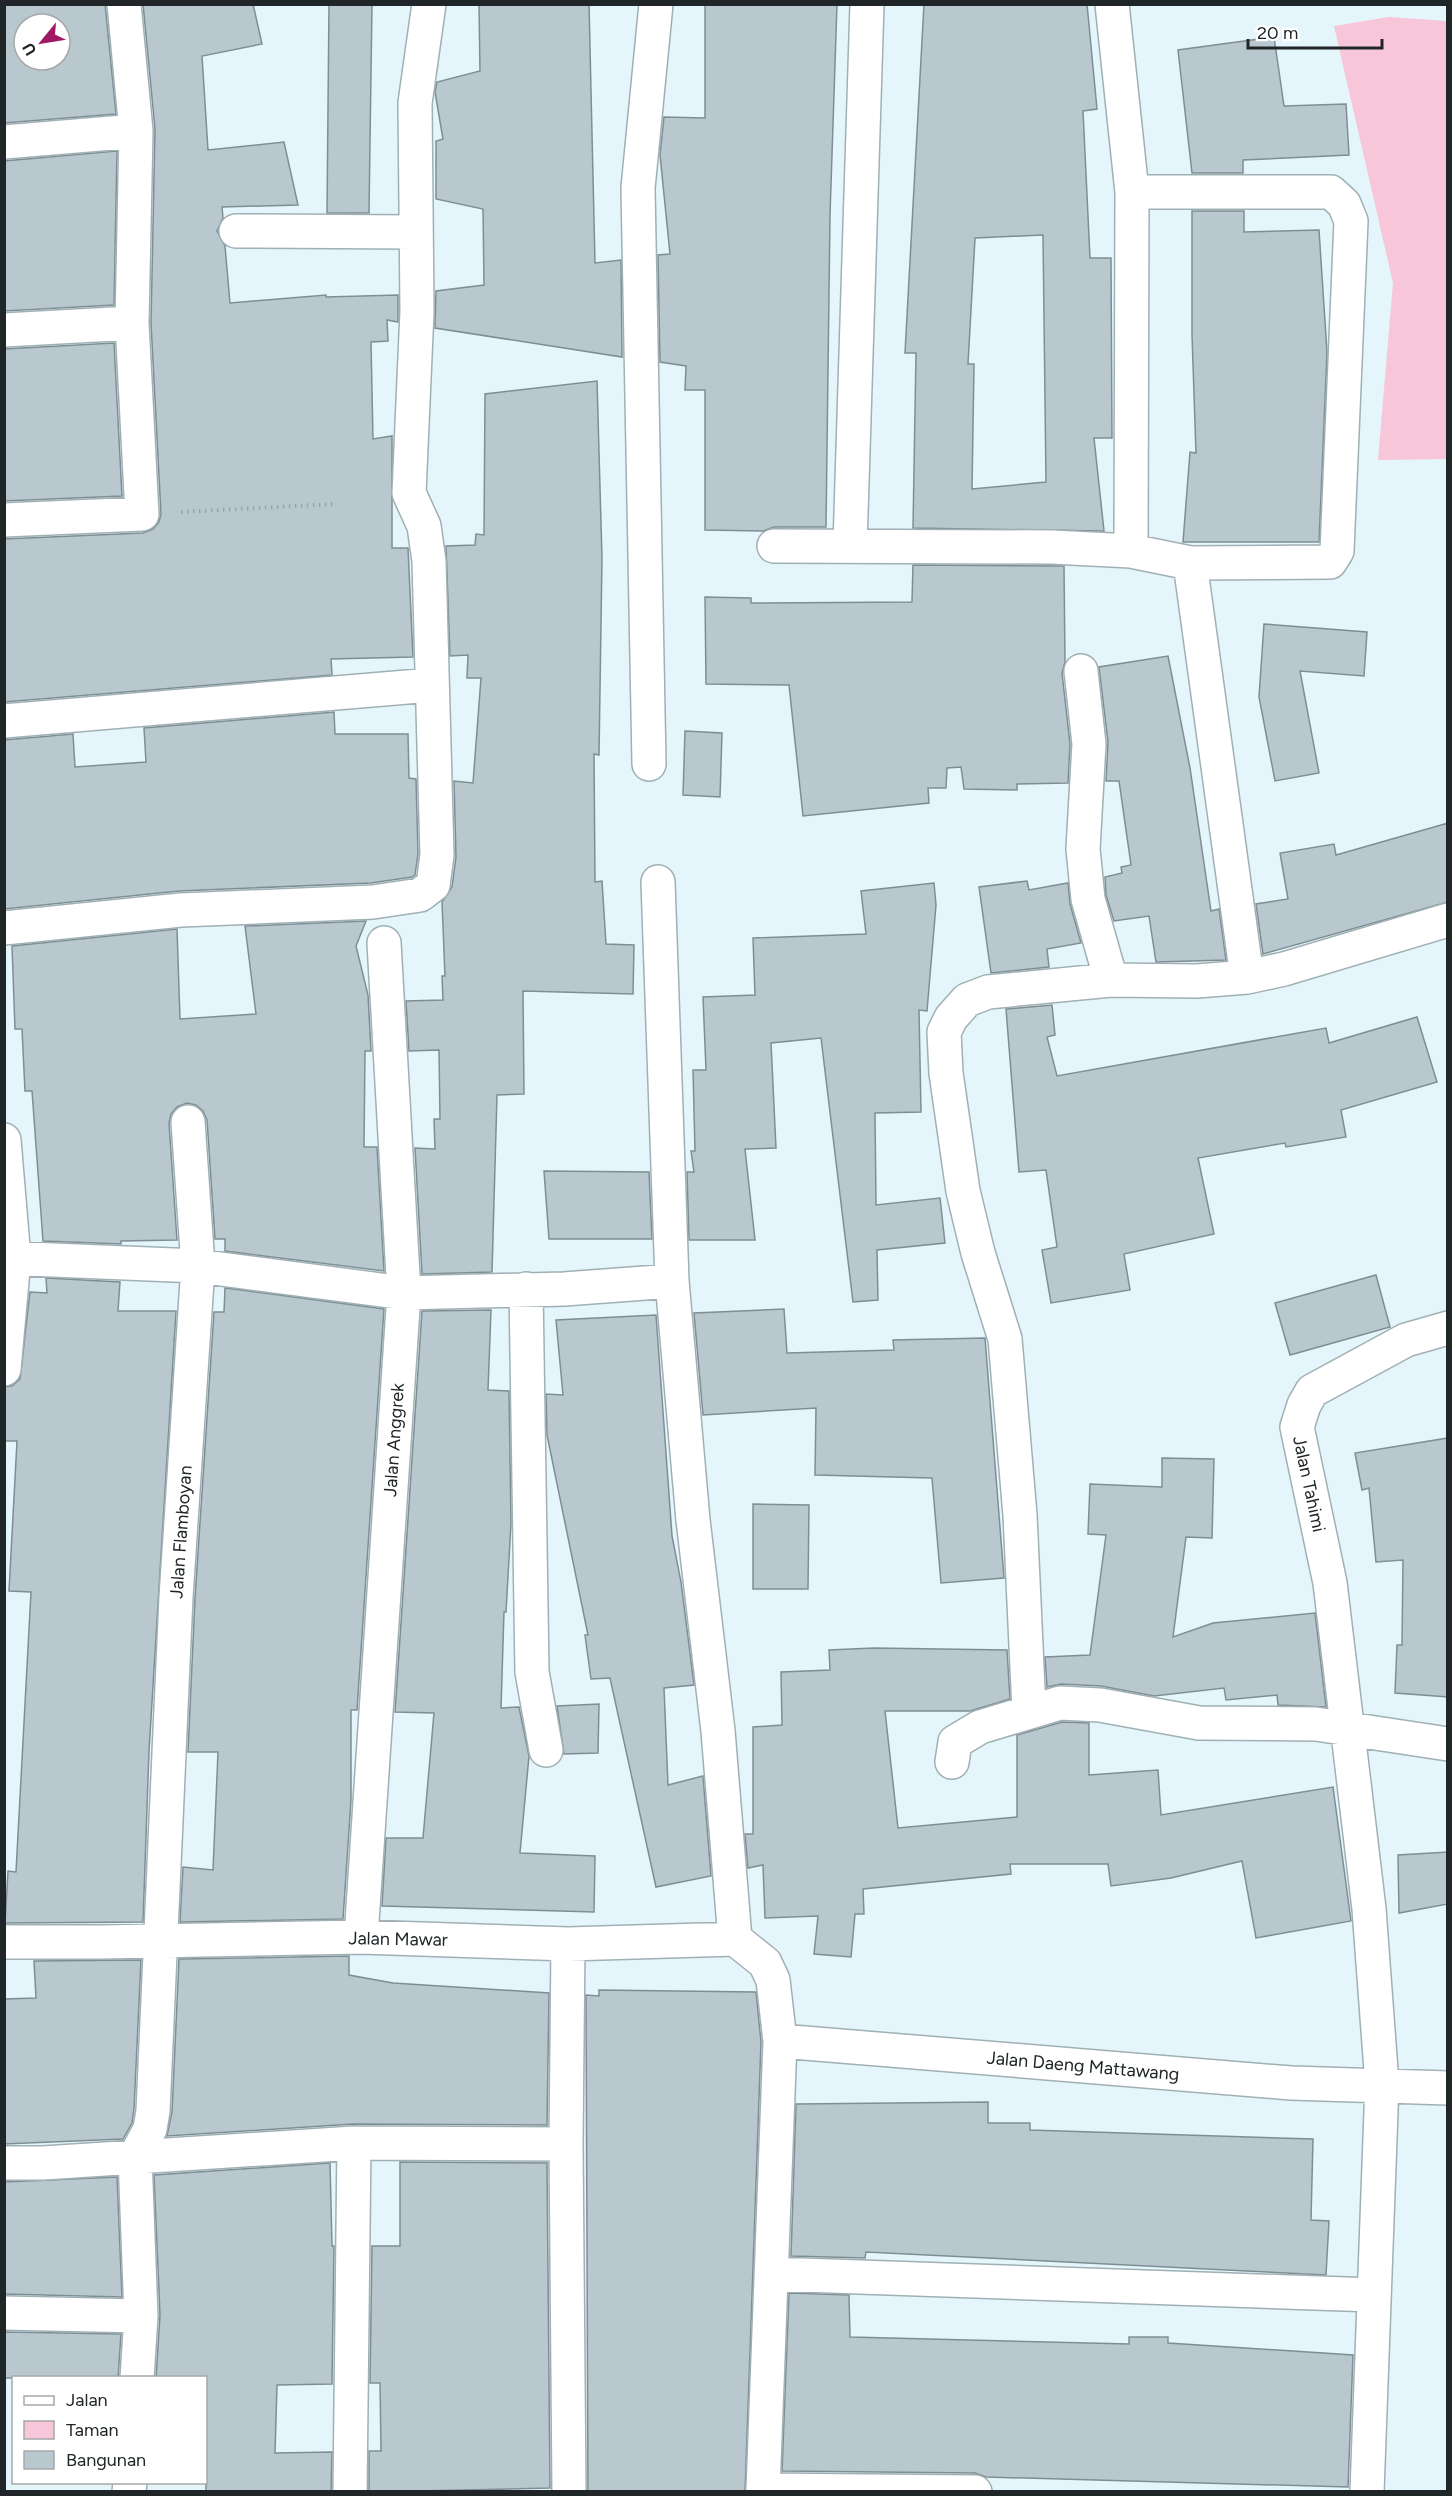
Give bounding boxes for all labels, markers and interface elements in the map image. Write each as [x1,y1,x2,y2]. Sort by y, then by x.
north arrow [12,12,72,72]
scale bar [1248,12,1382,50]
text: 20 m [1257,22,1298,44]
text: U [18,40,40,59]
street label: Jalan Anggrek [379,1382,409,1498]
street label: Jalan Tahimi [1288,1434,1330,1534]
street label: Jalan Flamboyan [165,1465,197,1599]
street label: Jalan Mawar [348,1927,448,1951]
street label: Jalan Daeng Mattawang [986,2047,1180,2085]
legend [12,2376,207,2484]
text: Jalan [66,2389,108,2411]
text: Taman [66,2419,119,2441]
text: Bangunan [66,2449,146,2471]

